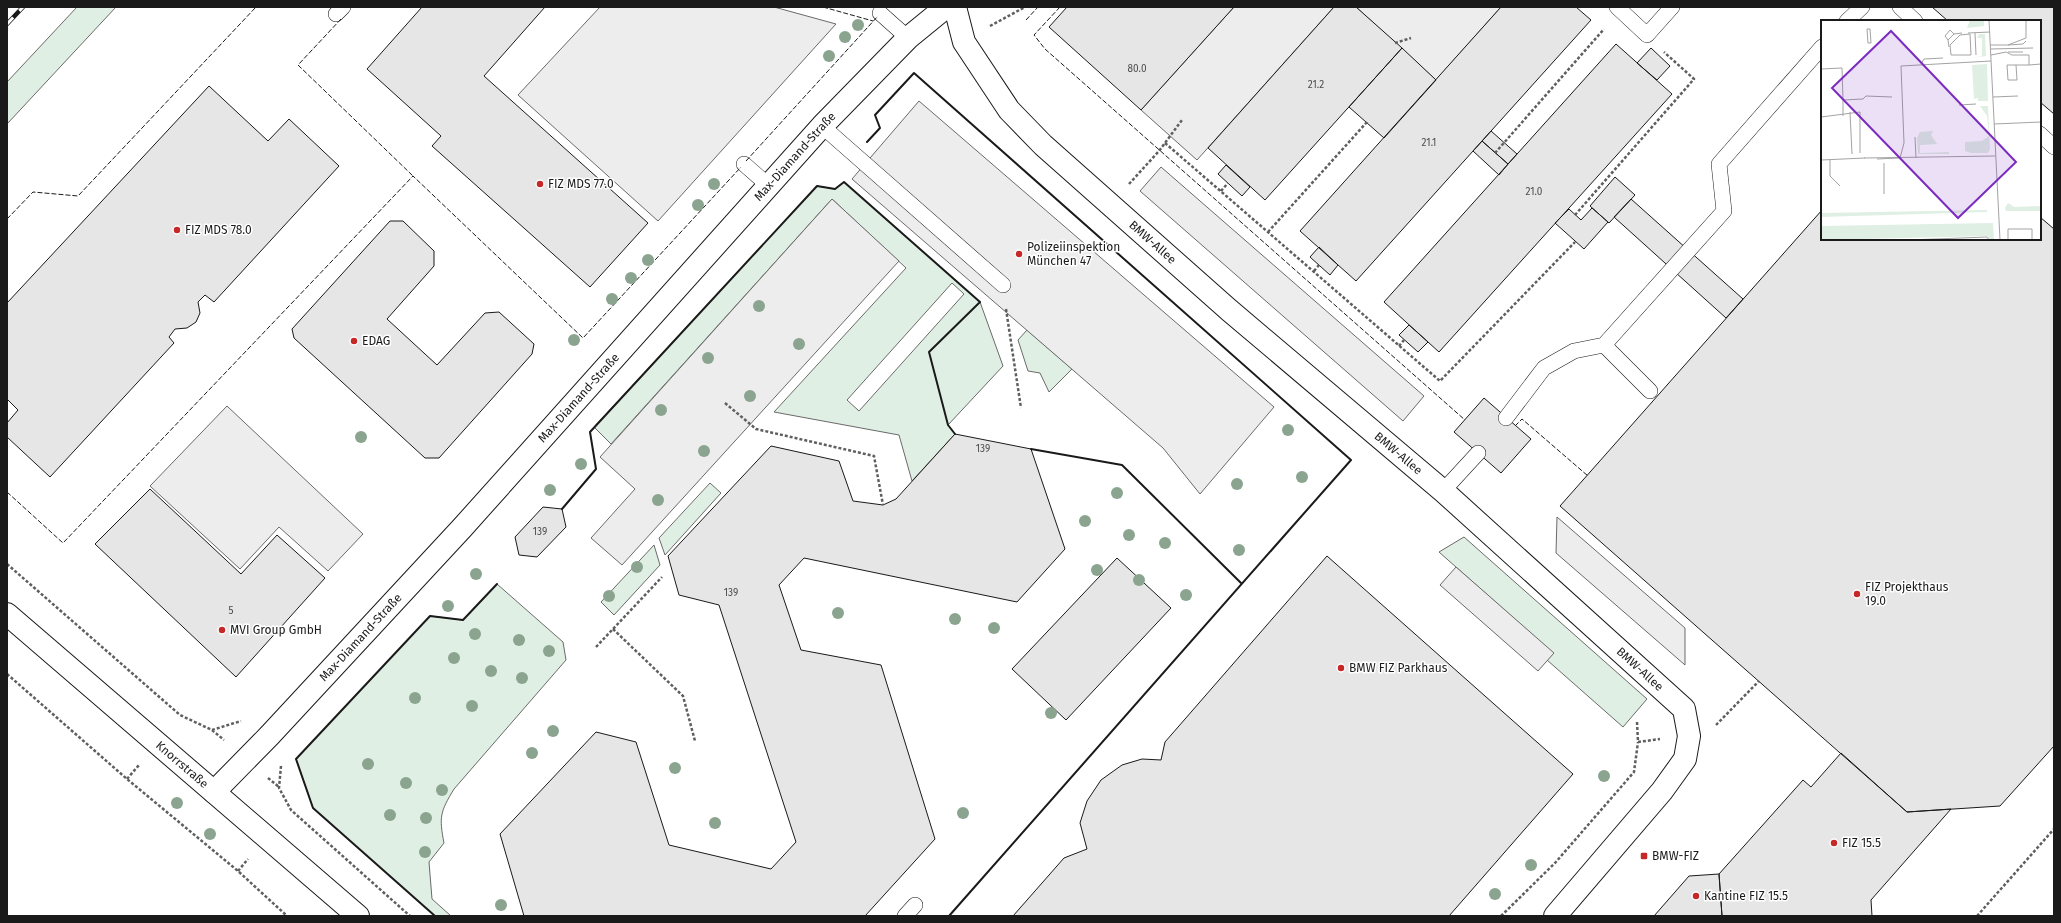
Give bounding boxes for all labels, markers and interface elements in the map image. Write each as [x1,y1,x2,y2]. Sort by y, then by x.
inset map [1821,20,2041,240]
house number: 80.0 [1128,63,1147,75]
house number: 21.2 [1308,79,1324,91]
street label: Max-Diamand-Straße [751,109,838,204]
house number: 21.1 [1422,137,1436,149]
place label: FIZ MDS 77.0 [548,177,614,191]
marker: FIZ MDS 77.0 [535,179,545,189]
house number: 21.0 [1526,186,1543,198]
street label: BMW-Allee [1126,218,1179,267]
place label: FIZ MDS 78.0 [185,223,252,237]
marker: FIZ MDS 78.0 [172,225,182,235]
place label: Polizeiinspektion München 47 [1027,240,1120,268]
marker: Polizeiinspektion München 47 [1014,249,1024,259]
place label: EDAG [362,334,390,348]
marker: EDAG [349,336,359,346]
street label: Max-Diamand-Straße [535,350,622,445]
street label: BMW-Allee [1372,429,1425,477]
house number: 139 [976,443,990,455]
house number: 139 [533,526,547,538]
place label: FIZ Projekthaus 19.0 [1865,580,1949,608]
house number: 139 [724,587,738,599]
marker: FIZ Projekthaus 19.0 [1852,589,1862,599]
street label: Max-Diamand-Straße [316,591,405,684]
house number: 5 [228,605,234,617]
place label: MVI Group GmbH [230,623,322,637]
marker: MVI Group GmbH [217,625,227,635]
street label: BMW-Allee [1614,644,1666,694]
place label: BMW FIZ Parkhaus [1349,661,1448,675]
marker: BMW FIZ Parkhaus [1336,663,1346,673]
street label: Knorrstraße [153,738,211,791]
place label: FIZ 15.5 [1842,836,1881,850]
marker: FIZ 15.5 [1829,838,1839,848]
place label: BMW-FIZ [1652,849,1699,863]
marker: BMW-FIZ [1639,851,1649,861]
place label: Kantine FIZ 15.5 [1704,889,1788,903]
marker: Kantine FIZ 15.5 [1691,891,1701,901]

